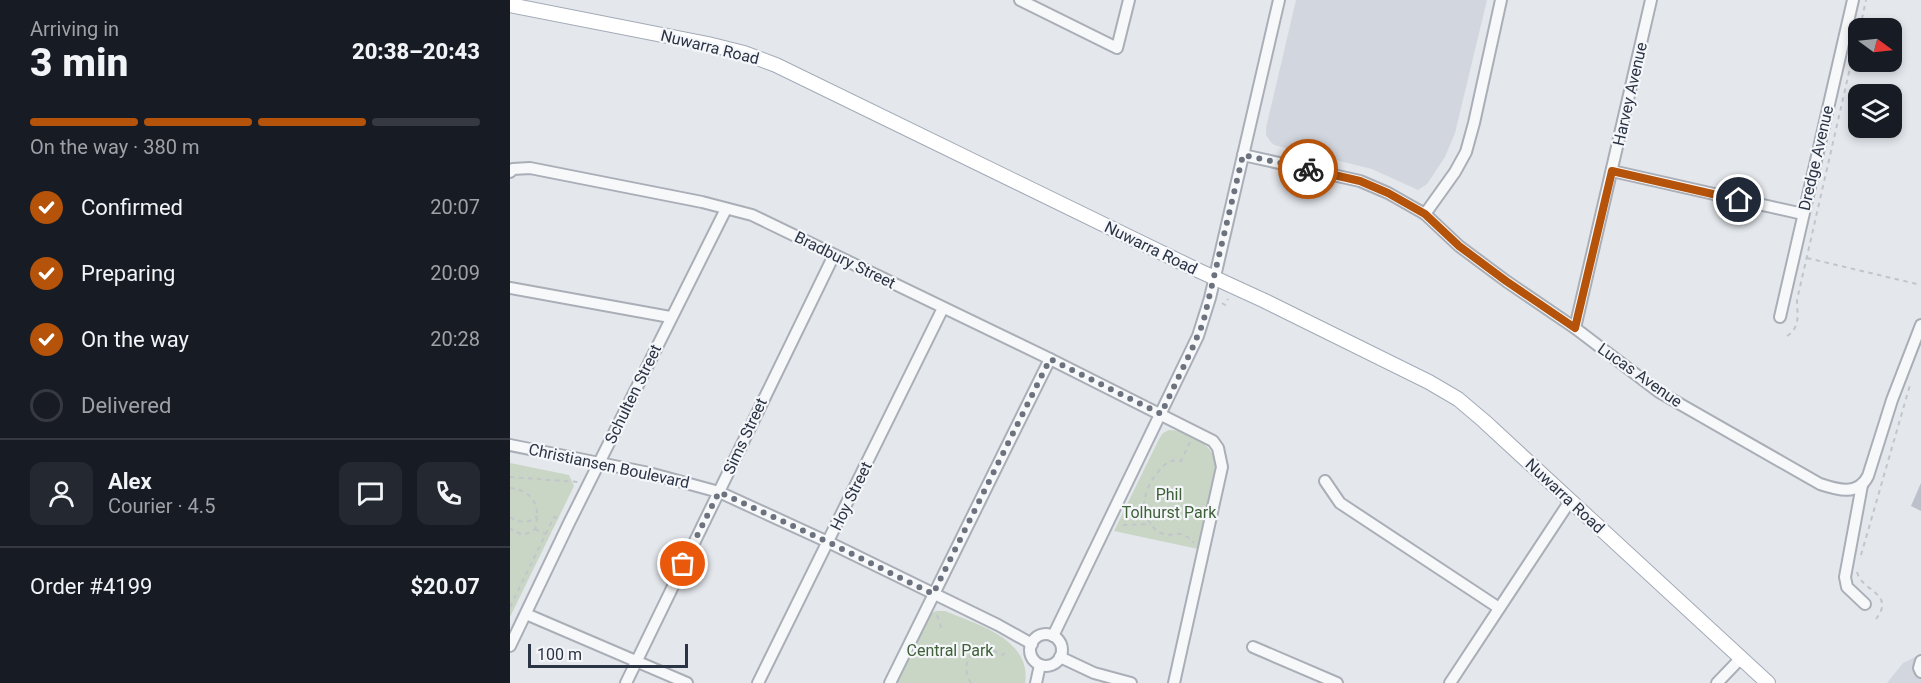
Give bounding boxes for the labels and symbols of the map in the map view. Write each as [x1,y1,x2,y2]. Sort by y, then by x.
north arrow [1848,18,1902,72]
street label: Nuwarra Road [659,26,761,68]
street label: Harvey Avenue [1609,40,1651,148]
street label: Dredge Avenue [1795,104,1837,212]
courier [1278,139,1338,199]
pin [1713,174,1764,225]
street label: Nuwarra Road [1102,217,1200,279]
street label: Bradbury Street [791,227,899,293]
street label: Lucas Avenue [1594,339,1686,411]
street label: Schulten Street [601,341,665,447]
street label: Sims Street [719,395,771,477]
street label: Christiansen Boulevard [527,440,691,492]
street label: Nuwarra Road [1522,455,1608,537]
street label: Hoy Street [826,459,876,533]
park label: Phil Tolhurst Park [1122,485,1217,522]
pin [657,538,708,589]
scale bar [528,641,688,668]
park label: Central Park [907,641,994,660]

